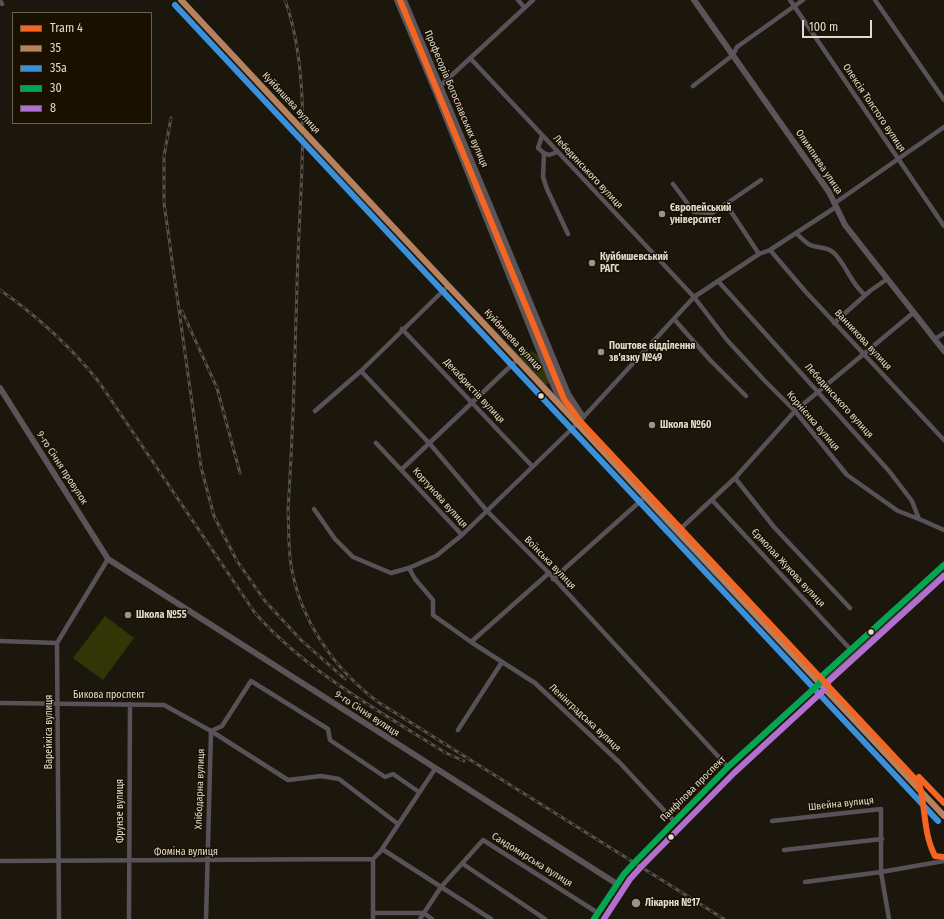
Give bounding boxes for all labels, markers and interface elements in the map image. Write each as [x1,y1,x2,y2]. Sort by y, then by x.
legend [12,12,152,124]
scale bar [804,12,874,38]
text: 100 m [809,20,838,34]
text: Tram 4 [50,21,83,35]
street label: Професорів Богославських вулиця [422,29,490,169]
text: 35 [50,41,61,55]
text: 35а [50,61,67,75]
street label: Олексія Толстого вулиця [840,62,908,154]
street label: Куйбишева вулиця [259,70,323,136]
text: 30 [50,81,62,95]
text: 8 [50,101,56,115]
street label: Олимпиева улица [793,127,845,197]
street label: Лебединського вулиця [551,133,625,211]
place label: Європейський університет [670,202,731,226]
marker: Європейський університет [657,209,667,219]
place label: Куйбишевський РАГС [600,251,668,274]
marker: Куйбишевський РАГС [587,258,597,268]
street label: Куйбишева вулиця [481,307,545,373]
street label: Ванникова вулиця [832,307,894,373]
place label: Поштове відділення зв'язку №49 [609,340,695,364]
marker: Поштове відділення зв'язку №49 [596,347,606,357]
street label: Декабристів вулиця [441,356,507,426]
street label: Лебединського вулиця [802,361,876,441]
street label: Корнієнка вулиця [784,389,842,453]
unlabelled marker [536,391,546,401]
place label: Школа №60 [660,419,711,431]
marker: Школа №60 [647,420,657,430]
street label: 9-го Січня провулок [34,429,90,507]
street label: Кортунова вулиця [410,465,470,531]
street label: Єрмолая Жукова вулиця [749,526,827,610]
street label: Воїнська вулиця [522,534,578,592]
place label: Школа №55 [136,609,187,621]
marker: Школа №55 [123,610,133,620]
unlabelled marker [866,627,876,637]
street label: Ленінградська вулиця [547,682,623,754]
street label: Бикова проспект [73,689,145,701]
street label: 9-го Січня вулиця [332,689,402,739]
street label: Варейкіса вулиця [43,695,55,769]
street label: Хлібодарна вулиця [193,748,207,830]
street label: Панфілова проспект [658,754,728,824]
street label: Фрунзе вулиця [114,779,126,843]
street label: Швейна вулиця [807,795,875,813]
street label: Сандомирська вулиця [489,830,575,890]
unlabelled marker [666,832,676,842]
street label: Фоміна вулиця [154,846,218,858]
marker: Лікарня №17 [630,897,642,909]
place label: Лікарня №17 [645,897,700,909]

